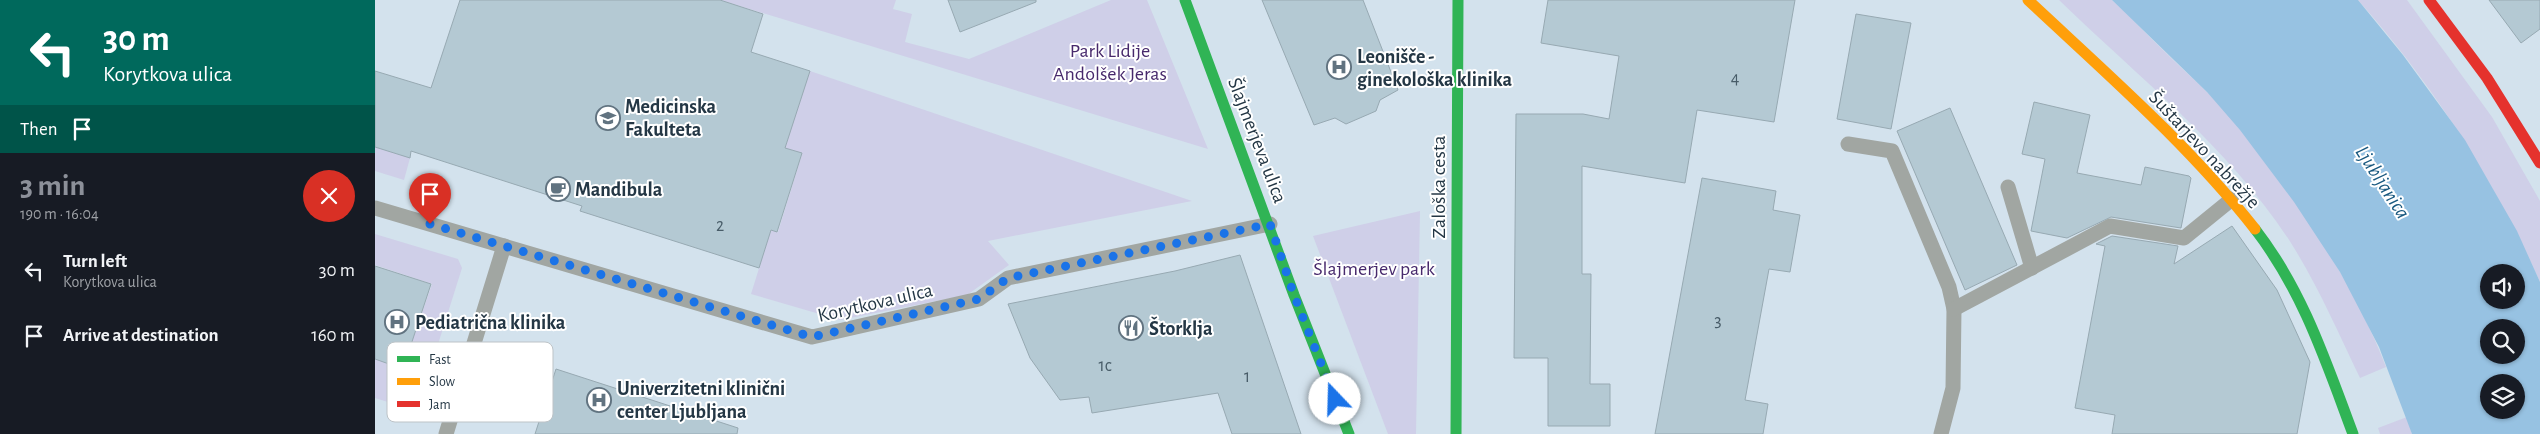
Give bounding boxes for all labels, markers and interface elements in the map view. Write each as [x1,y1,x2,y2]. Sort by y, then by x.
icon: left [20,20,85,85]
text: 30 m [103,22,170,57]
park label: Park Lidije Andolšek Jeras [1053,41,1167,84]
place label: Leonišče - ginekološka klinika [1357,47,1512,90]
hospital icon: Leonišče - ginekološka klinika [1326,54,1352,80]
text: Korytkova ulica [103,63,232,85]
house number: 4 [1731,70,1740,88]
street label: Šlajmerjeva ulica [1224,75,1291,206]
street label: Šuštarjevo nabrežje [2145,86,2264,212]
place label: Medicinska Fakulteta [625,97,717,140]
school or university icon: Medicinska Fakulteta [595,105,621,131]
icon: arrive [68,115,96,143]
text: Then [20,120,58,139]
street label: Zaloška cesta [1429,135,1449,239]
water label: Ljubljanica [2351,142,2414,223]
button: close [303,170,355,222]
text: 3 min [20,171,85,201]
pin [409,173,451,224]
cafe icon: Mandibula [545,176,571,202]
icon: arrive [416,180,444,208]
place label: Mandibula [575,180,663,200]
text: 190 m · 16:04 [20,206,99,222]
house number: 2 [716,217,724,235]
text: Turn left [63,252,127,271]
icon: left [20,257,48,285]
park label: Šlajmerjev park [1313,258,1435,279]
text: 30 m [319,261,355,280]
map controls [2480,264,2525,419]
button: sound [2480,264,2525,309]
text: Korytkova ulica [63,274,157,290]
street label: Korytkova ulica [816,280,935,326]
hospital icon: Pediatrična klinika [384,309,410,335]
house number: 3 [1714,312,1722,330]
place label: Pediatrična klinika [415,313,566,333]
restaurant icon: Štorklja [1118,315,1144,341]
place label: Štorklja [1149,316,1213,339]
button: search [2480,319,2525,364]
icon: arrive [20,322,48,350]
text: Arrive at destination [63,326,219,345]
text: 160 m [311,326,355,345]
legend [387,342,553,422]
text: Fast [429,353,451,367]
house number: 1c [1098,357,1112,375]
house number: 1 [1244,368,1250,386]
position arrow [1308,372,1360,424]
button: layers [2480,374,2525,419]
text: Slow [429,375,456,389]
place label: Univerzitetni klinični center Ljubljana [617,379,785,422]
hospital icon: Univerzitetni klinični center Ljubljana [586,387,612,413]
text: Jam [429,398,451,412]

